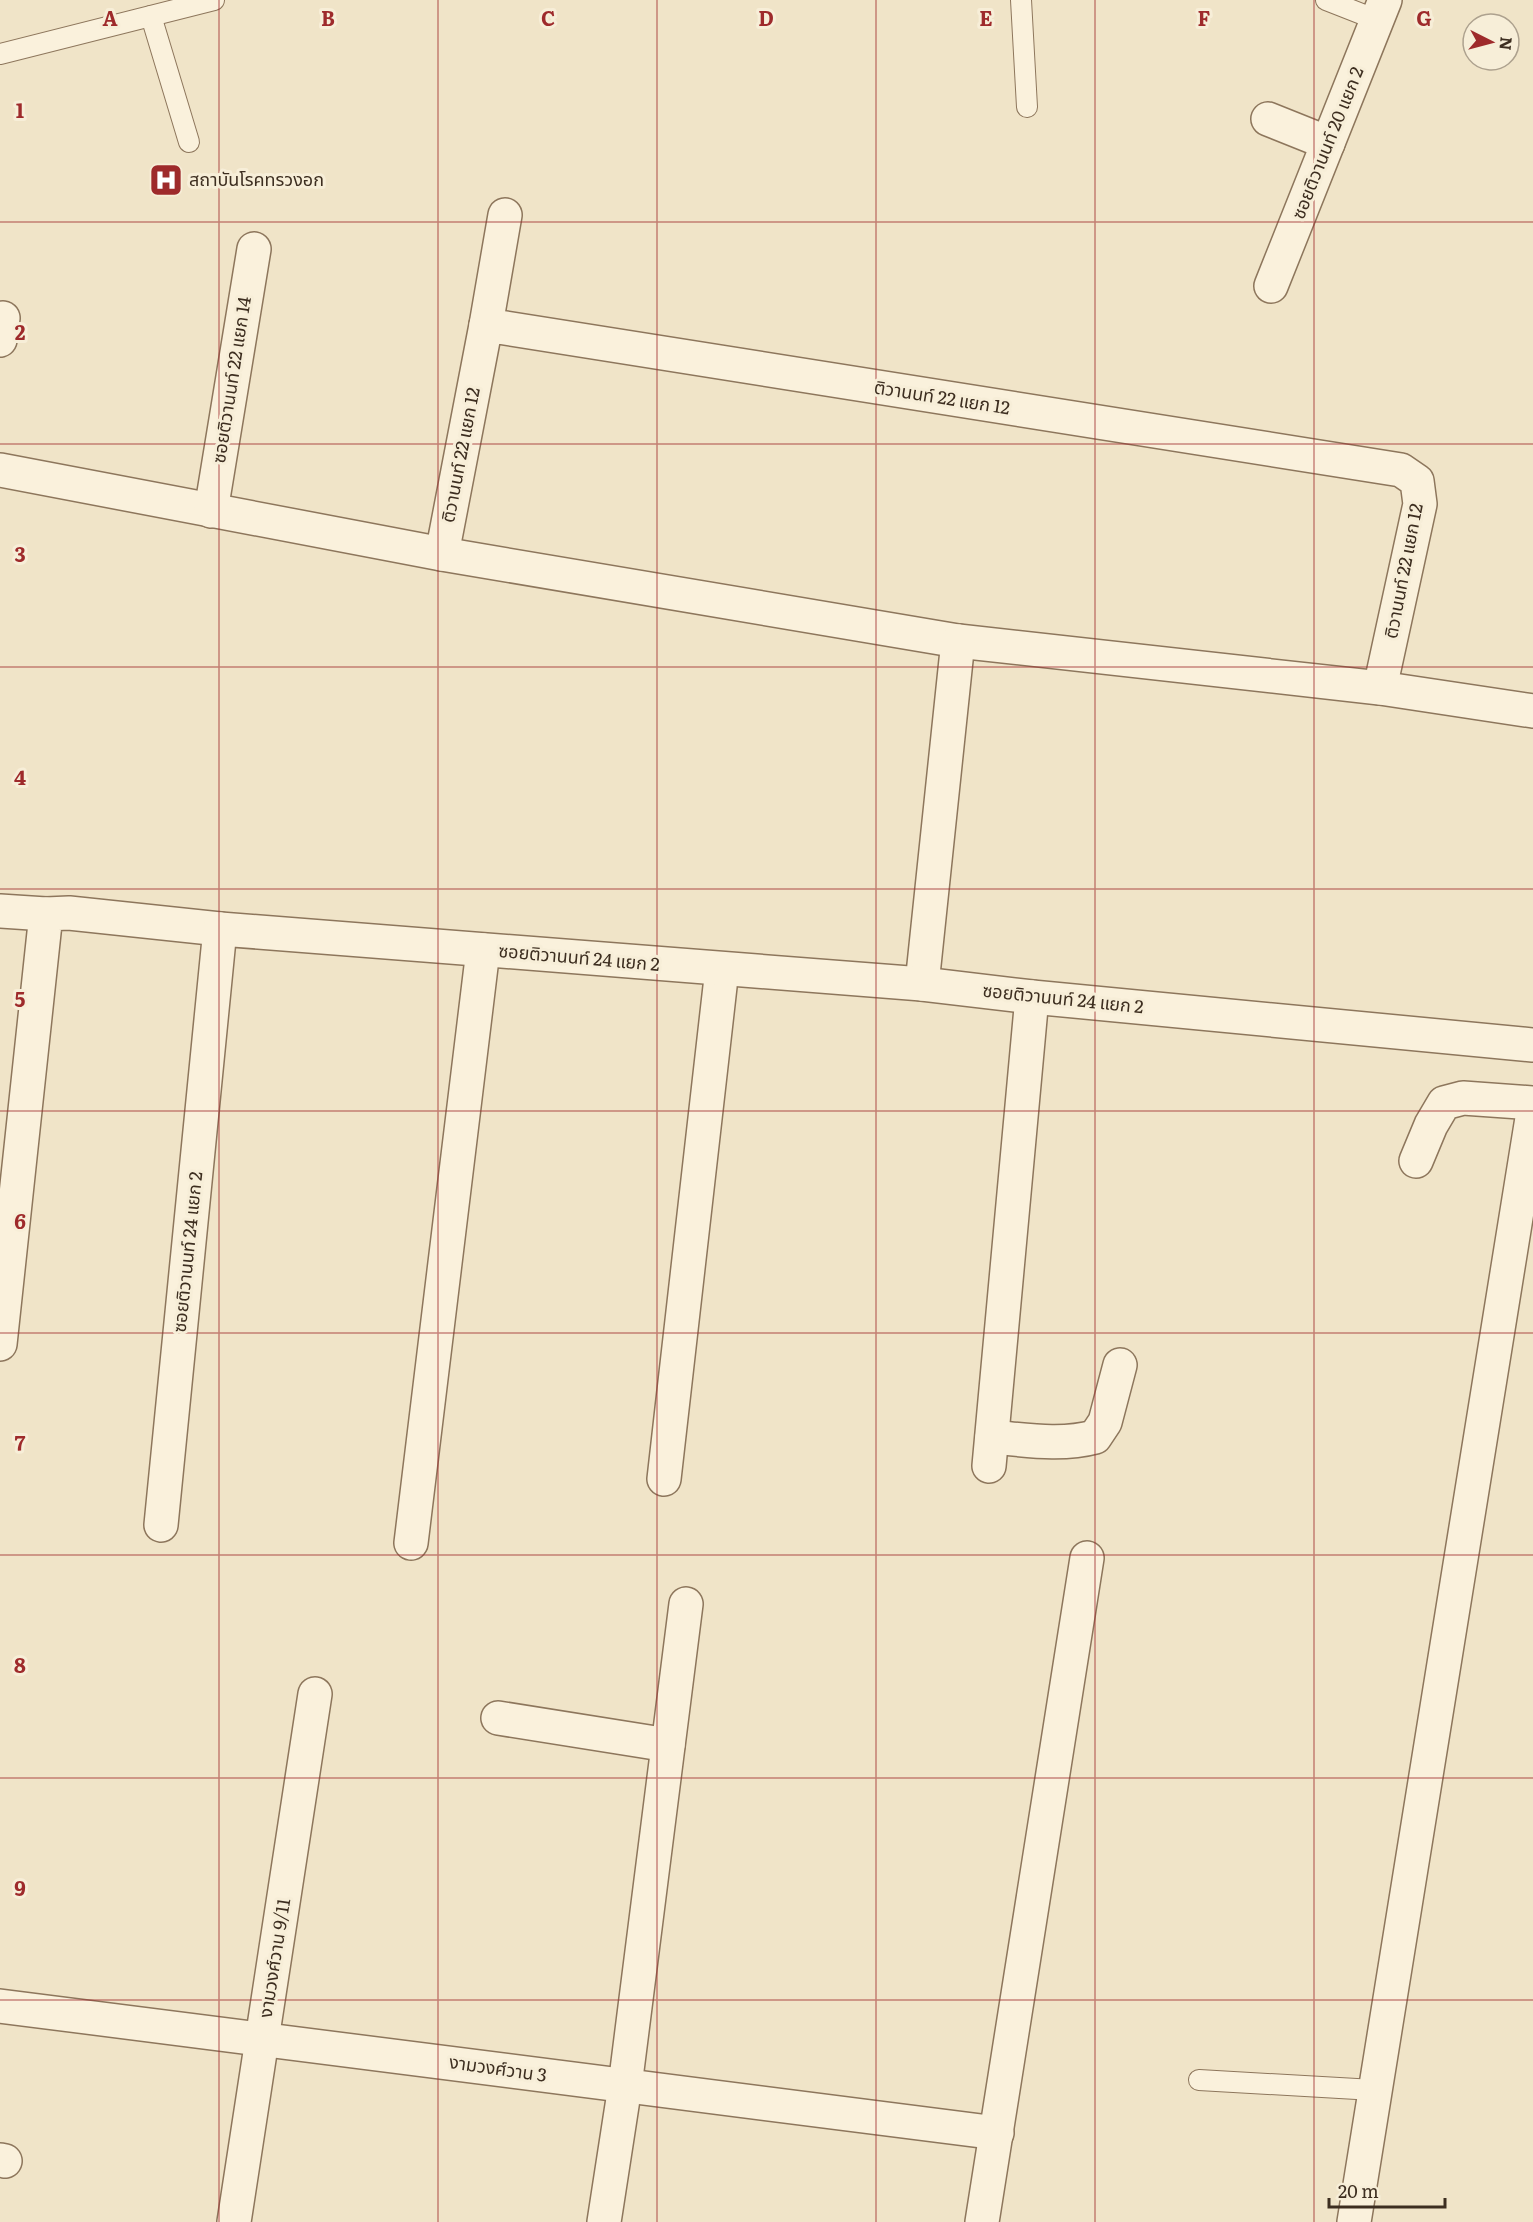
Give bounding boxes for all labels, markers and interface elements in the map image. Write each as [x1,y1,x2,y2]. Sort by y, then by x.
text: A [102,2,118,32]
text: B [321,2,335,32]
text: C [541,2,555,32]
text: D [758,2,774,32]
text: E [979,2,993,32]
text: F [1198,2,1211,32]
text: G [1416,2,1432,32]
north arrow [1461,12,1521,72]
text: N [1494,36,1520,52]
street label: ซอยติวานนท์ 20 แยก 2 [1284,62,1370,223]
text: 1 [16,94,24,124]
hospital icon: สถาบันโรคทรวงอก [148,162,184,198]
place label: สถาบันโรคทรวงอก [189,165,324,192]
street label: ซอยติวานนท์ 22 แยก 14 [204,294,257,465]
text: 2 [15,316,26,346]
street label: ติวานนท์ 22 แยก 12 [872,372,1012,421]
street label: ติวานนท์ 22 แยก 12 [433,385,486,525]
street label: ติวานนท์ 22 แยก 12 [1376,501,1429,641]
text: 3 [14,538,26,568]
text: 4 [14,761,26,791]
street label: ซอยติวานนท์ 24 แยก 2 [497,936,661,977]
street label: ซอยติวานนท์ 24 แยก 2 [981,976,1145,1019]
text: 5 [15,983,26,1013]
street label: ซอยติวานนท์ 24 แยก 2 [165,1170,208,1334]
text: 6 [14,1205,26,1235]
text: 7 [15,1427,26,1457]
text: 8 [14,1649,26,1679]
text: 9 [14,1872,26,1902]
street label: งามวงศ์วาน 9/11 [251,1896,296,2019]
street label: งามวงศ์วาน 3 [448,2047,549,2088]
scale bar [1329,2171,1444,2209]
text: 20 m [1338,2177,1379,2204]

